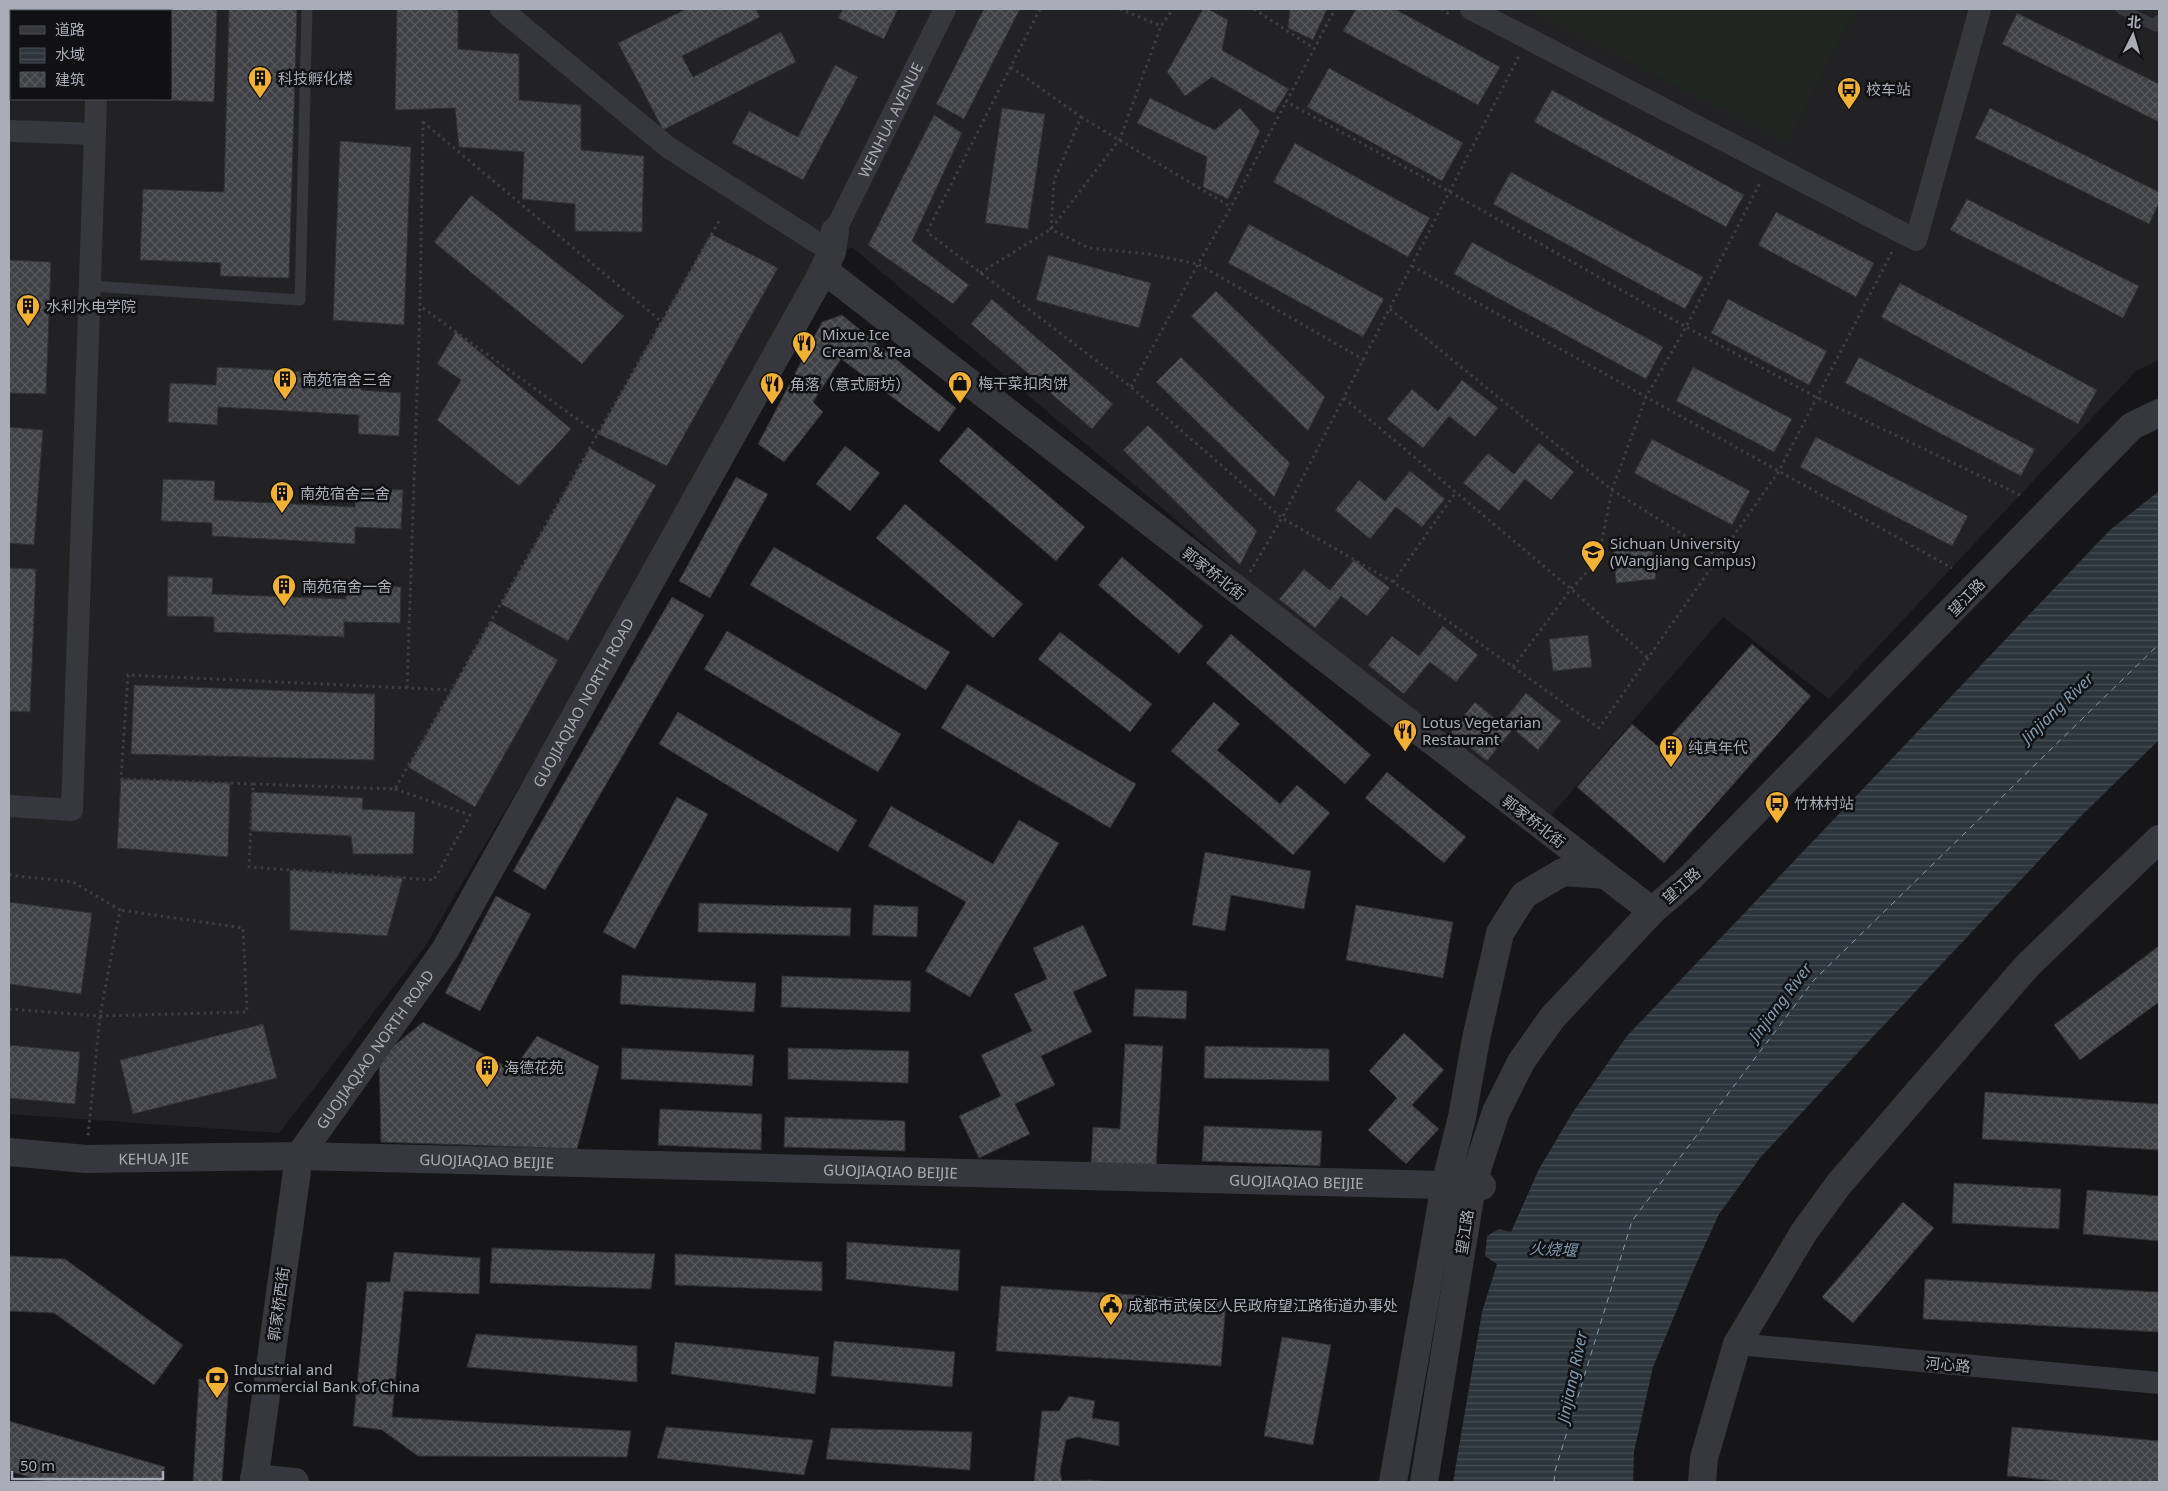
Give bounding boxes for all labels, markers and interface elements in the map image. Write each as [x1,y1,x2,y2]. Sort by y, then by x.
legend [10,10,172,100]
north arrow [2108,10,2158,60]
text: 北 [2126,11,2142,32]
text: 道路 [55,19,85,39]
text: 水域 [55,44,85,64]
street label: WENHUA AVENUE [853,59,927,181]
building icon: 科技孵化楼 [247,65,273,99]
place label: 科技孵化楼 [278,68,353,88]
text: 建筑 [55,69,85,89]
bus stop icon: 校车站 [1836,76,1862,110]
place label: 校车站 [1866,79,1911,99]
building icon: 水利水电学院 [15,293,41,327]
place label: 水利水电学院 [46,296,136,316]
place label: Mixue Ice Cream & Tea [822,324,911,361]
restaurant icon: Mixue Ice Cream & Tea [791,330,817,364]
building icon: 南苑宿舍三舍 [272,366,298,400]
place label: 南苑宿舍三舍 [302,369,392,389]
shop icon: 梅干菜扣肉饼 [947,370,973,404]
restaurant icon: 角落（意式厨坊） [759,371,785,405]
place label: 梅干菜扣肉饼 [978,373,1068,393]
place label: 角落（意式厨坊） [790,374,910,394]
building icon: 南苑宿舍二舍 [269,480,295,514]
place label: 南苑宿舍二舍 [300,483,390,503]
place label: Sichuan University (Wangjiang Campus) [1610,533,1756,570]
school or university icon: Sichuan University (Wangjiang Campus) [1580,539,1606,573]
street label: 郭家桥北街 [1178,542,1250,604]
building icon: 南苑宿舍一舍 [271,573,297,607]
street label: 望江路 [1943,574,1989,620]
place label: 南苑宿舍一舍 [302,576,392,596]
street label: GUOJIAQIAO NORTH ROAD [528,614,638,791]
water label: Jinjiang River [2014,667,2099,750]
place label: Lotus Vegetarian Restaurant [1422,712,1541,749]
restaurant icon: Lotus Vegetarian Restaurant [1392,718,1418,752]
building icon: 纯真年代 [1658,734,1684,768]
place label: 纯真年代 [1688,737,1748,757]
street label: 郭家桥北街 [1498,790,1570,852]
bus stop icon: 竹林村站 [1764,790,1790,824]
place label: 竹林村站 [1794,793,1854,813]
street label: 望江路 [1658,863,1704,907]
water label: Jinjiang River [1741,958,1817,1048]
street label: GUOJIAQIAO NORTH ROAD [311,965,438,1133]
building icon: 海德花苑 [474,1054,500,1088]
place label: 海德花苑 [504,1057,564,1077]
street label: KEHUA JIE [118,1148,189,1169]
street label: GUOJIAQIAO BEIJIE [419,1149,554,1172]
street label: GUOJIAQIAO BEIJIE [823,1159,958,1183]
street label: GUOJIAQIAO BEIJIE [1229,1170,1364,1193]
street label: 望江路 [1451,1208,1477,1256]
water label: 火烧堰 [1528,1237,1581,1261]
street label: 郭家桥西街 [263,1265,293,1343]
public building icon: 成都市武侯区人民政府望江路街道办事处 [1098,1292,1124,1326]
place label: 成都市武侯区人民政府望江路街道办事处 [1128,1295,1398,1315]
water label: Jinjiang River [1551,1329,1593,1428]
street label: 河心路 [1925,1352,1971,1376]
place label: Industrial and Commercial Bank of China [234,1359,420,1396]
bank icon: Industrial and Commercial Bank of China [204,1365,230,1399]
scale bar [12,1448,164,1480]
text: 50 m [20,1455,55,1475]

